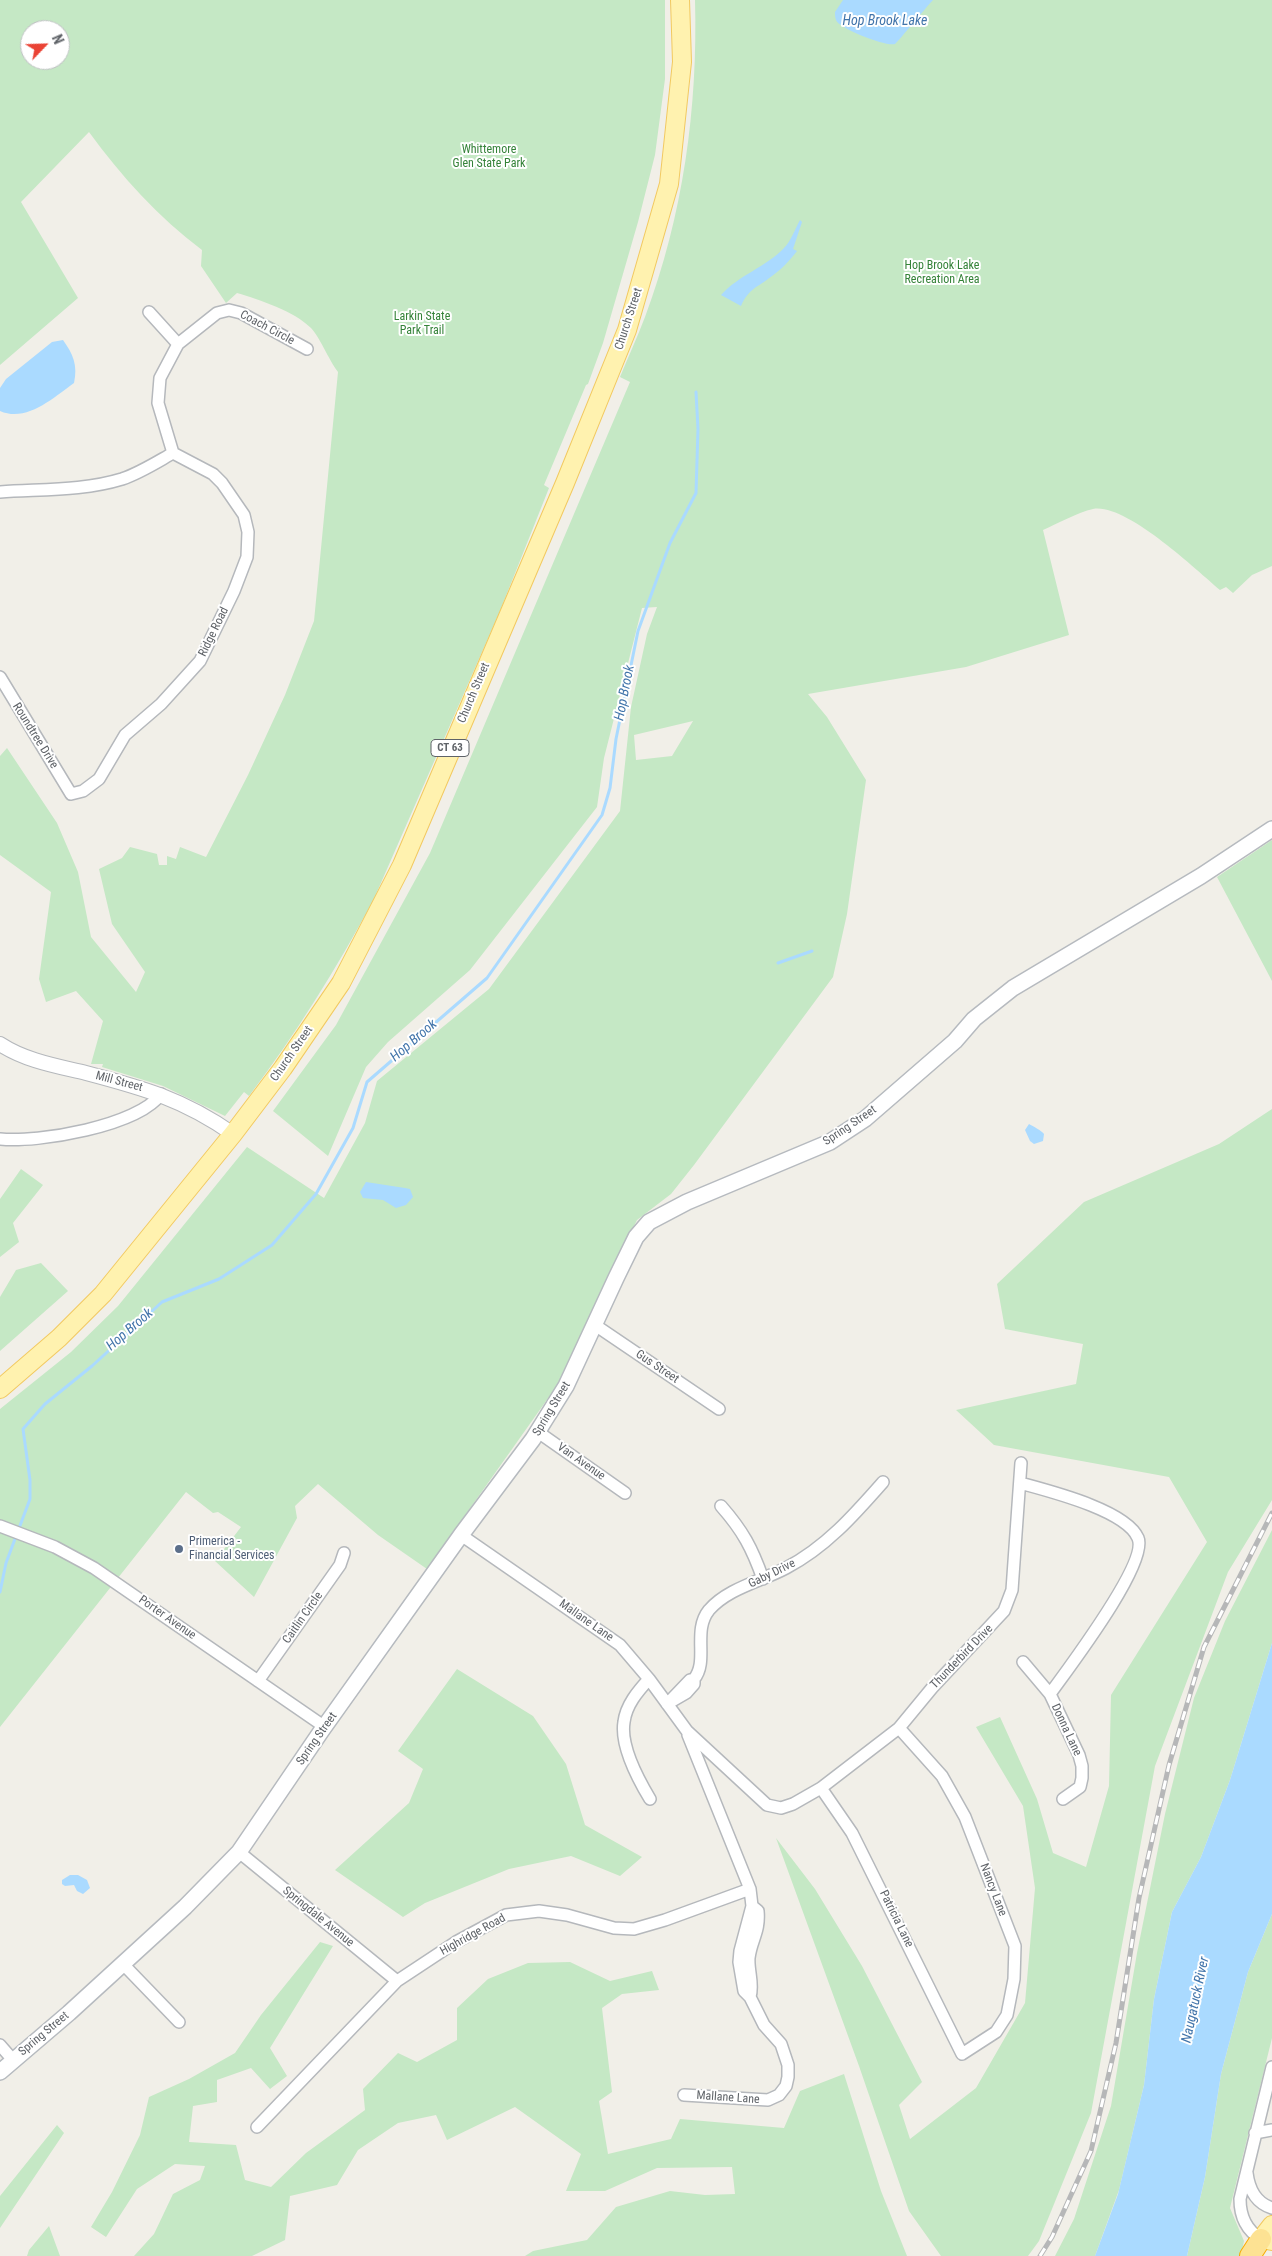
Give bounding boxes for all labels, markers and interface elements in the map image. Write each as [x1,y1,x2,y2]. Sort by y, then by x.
water label: Hop Brook Lake [843,13,927,29]
north arrow [20,20,70,70]
text: N [49,32,67,46]
park label: Whittemore Glen State Park [453,143,525,171]
park label: Hop Brook Lake Recreation Area [904,259,980,287]
street label: Church Street [612,286,646,352]
street label: Coach Circle [237,308,297,348]
park label: Larkin State Park Trail [394,310,450,338]
street label: Ridge Road [196,605,232,659]
street label: Church Street [455,661,493,725]
water label: Hop Brook [611,664,639,722]
street label: Roundtree Drive [9,700,61,772]
road number: CT 63 [431,740,469,756]
water label: Hop Brook [387,1016,441,1066]
street label: Church Street [268,1024,316,1084]
street label: Mill Street [94,1069,144,1095]
street label: Spring Street [821,1103,879,1149]
water label: Hop Brook [103,1305,157,1355]
street label: Gus Street [633,1347,681,1387]
street label: Spring Street [530,1379,574,1439]
street label: Van Avenue [554,1440,608,1484]
place label: Primerica - Financial Services [189,1535,275,1563]
marker: Primerica - Financial Services [173,1543,185,1555]
street label: Gaby Drive [746,1556,798,1592]
street label: Caitlin Circle [280,1589,326,1647]
street label: Porter Avenue [136,1593,198,1643]
street label: Mallane Lane [556,1597,616,1645]
street label: Thunderbird Drive [928,1622,996,1692]
street label: Donna Lane [1048,1702,1084,1758]
street label: Spring Street [294,1710,340,1768]
street label: Nancy Lane [976,1862,1010,1918]
street label: Springdale Avenue [279,1884,357,1950]
street label: Patricia Lane [876,1888,916,1950]
street label: Highridge Road [438,1911,508,1959]
water label: Naugatuck River [1179,1956,1213,2044]
street label: Spring Street [16,2009,72,2059]
street label: Mallane Lane [696,2089,760,2107]

